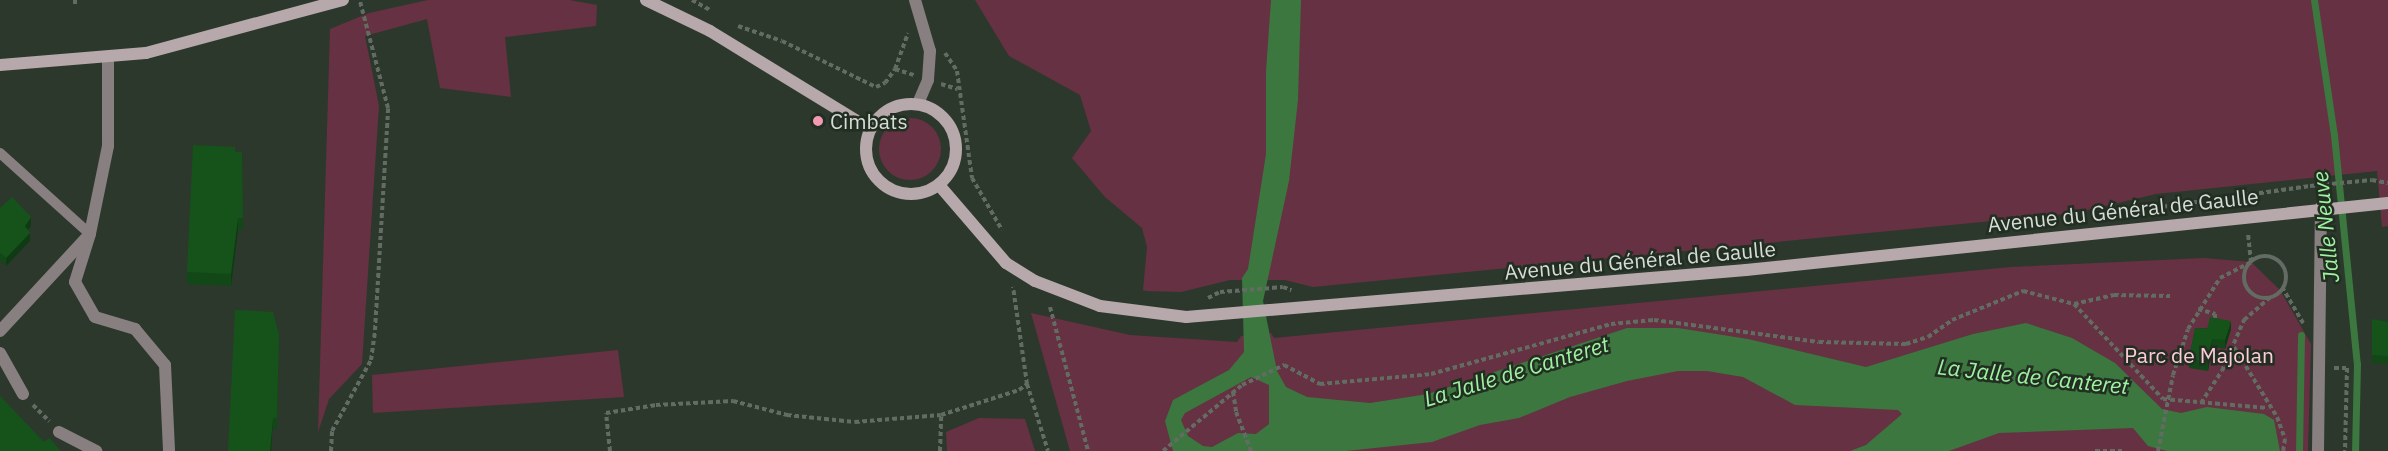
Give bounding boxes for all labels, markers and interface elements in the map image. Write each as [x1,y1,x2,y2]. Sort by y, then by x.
place label: Cimbats [830,108,908,134]
marker: Cimbats [811,114,825,128]
water label: Jalle Neuve [2306,170,2344,284]
street label: Avenue du Général de Gaulle [1986,183,2260,237]
street label: Avenue du Général de Gaulle [1503,236,1777,284]
water label: La Jalle de Canteret [1420,330,1612,412]
park label: Parc de Majolan [2124,342,2274,368]
water label: La Jalle de Canteret [1936,353,2130,399]

